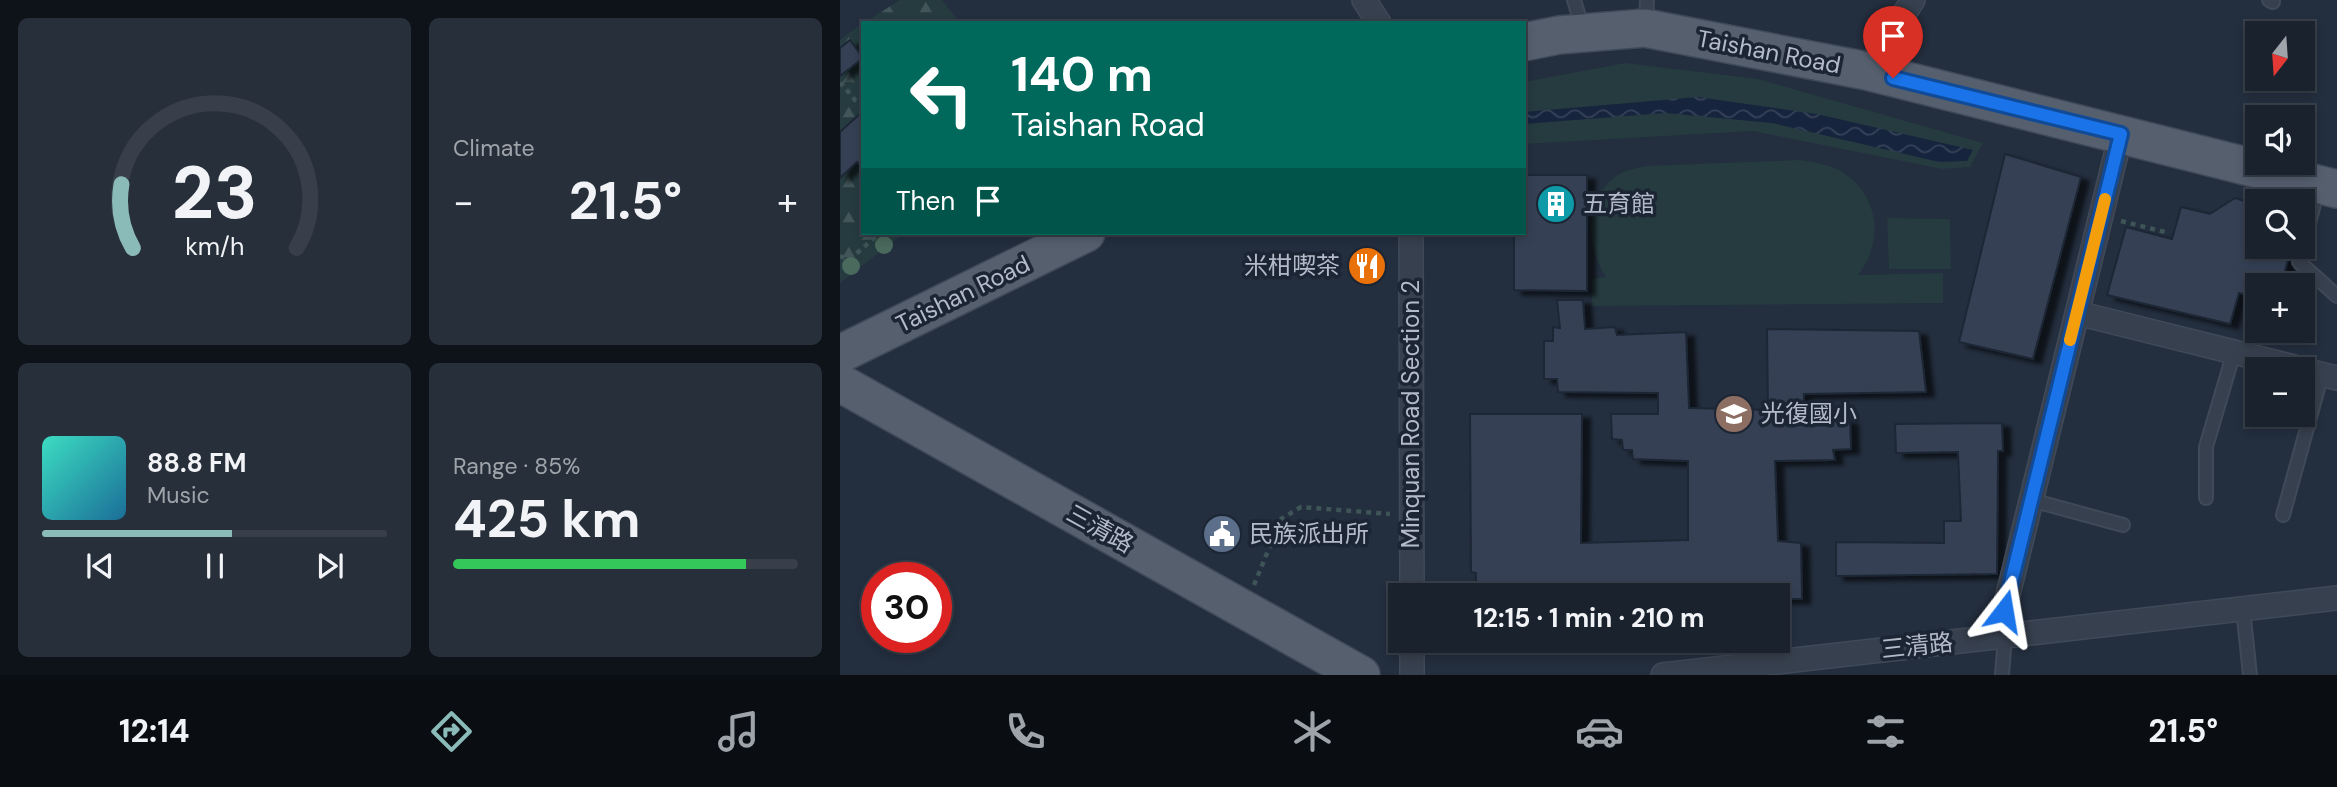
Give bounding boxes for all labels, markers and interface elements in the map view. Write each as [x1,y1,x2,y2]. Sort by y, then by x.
pin [1863,6,1923,78]
icon: arrive [1874,17,1912,55]
north arrow [2245,21,2315,91]
map controls [2245,21,2315,427]
street label: Taishan Road [1695,22,1843,81]
text: 140 m [1011,42,1153,106]
icon: left [896,49,987,140]
text: Taishan Road [1011,104,1205,146]
button: sound [2245,105,2315,175]
text: Climate [453,133,535,163]
text: 23 [172,146,257,241]
text: 21.5° [569,167,682,235]
text: − [453,177,474,227]
text: + [777,177,798,227]
icon: arrive [969,182,1007,220]
building icon: 五育館 [1535,183,1577,225]
text: Then [896,184,955,218]
place label: 五育館 [1583,188,1655,219]
button: search [2245,189,2315,259]
text: km/h [185,229,244,262]
restaurant icon: 米柑喫茶 [1346,245,1388,287]
street label: Taishan Road [891,248,1035,339]
place label: 米柑喫茶 [1244,250,1340,281]
button: + [2245,273,2315,343]
street label: Minquan Road Section 2 [1395,280,1426,548]
button: − [2245,357,2315,427]
school or university icon: 光復國小 [1713,393,1755,435]
place label: 光復國小 [1761,398,1857,429]
text: 88.8 FM [147,446,247,480]
text: Range · 85% [453,451,580,481]
text: Music [147,480,210,510]
text: 425 km [453,485,640,553]
street label: 三清路 [1061,498,1139,560]
public building icon: 民族派出所 [1201,513,1243,555]
place label: 民族派出所 [1249,518,1369,549]
icon: previous [81,547,119,585]
icon: pause [196,547,234,585]
icon: next [311,547,349,585]
speed limit sign: 30 [861,562,952,653]
position arrow [1967,574,2041,648]
text: 12:15 · 1 min · 210 m [1474,601,1704,635]
street label: 三清路 [1880,626,1954,665]
icon: directions [427,707,476,756]
icon: music [714,707,763,756]
icon: phone [1001,707,1050,756]
icon: climate [1288,707,1337,756]
icon: car [1575,707,1624,756]
icon: filters [1861,707,1910,756]
text: 12:14 [119,710,190,752]
text: 21.5° [2148,710,2218,752]

